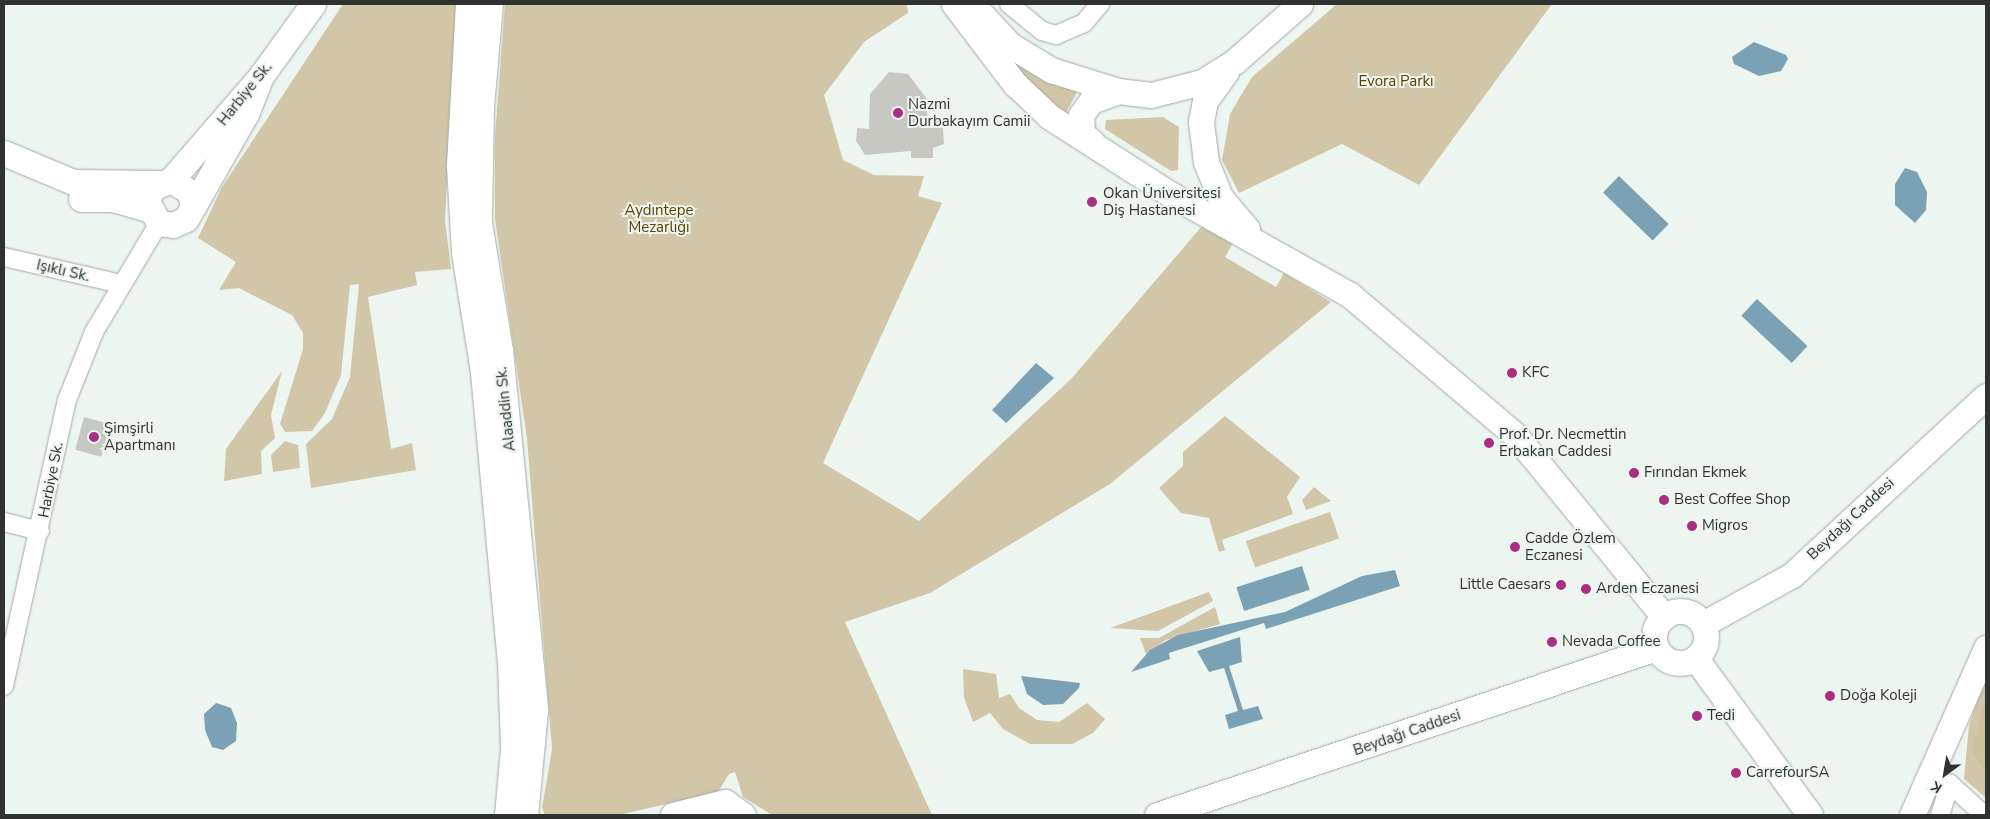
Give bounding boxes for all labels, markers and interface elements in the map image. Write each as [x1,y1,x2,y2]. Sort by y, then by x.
street label: Harbiye Sk. [214,59,276,129]
park label: Evora Parkı [1358,73,1434,91]
place label: Nazmi Durbakayım Camii [908,95,1030,130]
marker: Nazmi Durbakayım Camii [892,107,904,119]
place label: Okan Üniversitesi Diş Hastanesi [1103,184,1221,219]
marker: Okan Üniversitesi Diş Hastanesi [1085,195,1099,209]
park label: Aydıntepe Mezarlığı [625,201,693,236]
street label: Işıklı Sk. [35,256,91,286]
place label: KFC [1522,364,1549,382]
street label: Alaaddin Sk. [493,366,519,452]
marker: KFC [1506,367,1518,379]
place label: Şimşirli Apartmanı [104,419,175,454]
place label: Prof. Dr. Necmettin Erbakan Caddesi [1499,425,1626,460]
marker: Şimşirli Apartmanı [88,431,100,443]
marker: Prof. Dr. Necmettin Erbakan Caddesi [1483,437,1495,449]
street label: Harbiye Sk. [35,441,67,519]
place label: Fırından Ekmek [1644,464,1747,482]
marker: Fırından Ekmek [1628,467,1640,479]
street label: Beydağı Caddesi [1804,474,1898,564]
place label: Best Coffee Shop [1674,491,1790,509]
marker: Best Coffee Shop [1658,494,1670,506]
place label: Migros [1702,517,1748,535]
marker: Migros [1686,520,1698,532]
place label: Cadde Özlem Eczanesi [1525,529,1616,564]
marker: Cadde Özlem Eczanesi [1509,541,1521,553]
place label: Little Caesars [1459,576,1551,594]
marker: Little Caesars [1555,579,1567,591]
place label: Arden Eczanesi [1596,580,1699,598]
marker: Arden Eczanesi [1580,583,1592,595]
place label: Nevada Coffee [1562,633,1660,651]
marker: Nevada Coffee [1546,636,1558,648]
place label: Doğa Koleji [1840,687,1917,705]
marker: Doğa Koleji [1824,690,1836,702]
street label: Beydağı Caddesi [1351,706,1463,760]
place label: Tedi [1707,707,1735,725]
marker: Tedi [1691,710,1703,722]
north arrow [1920,749,1970,799]
place label: CarrefourSA [1746,764,1829,782]
marker: CarrefourSA [1730,767,1742,779]
text: K [1928,777,1946,798]

